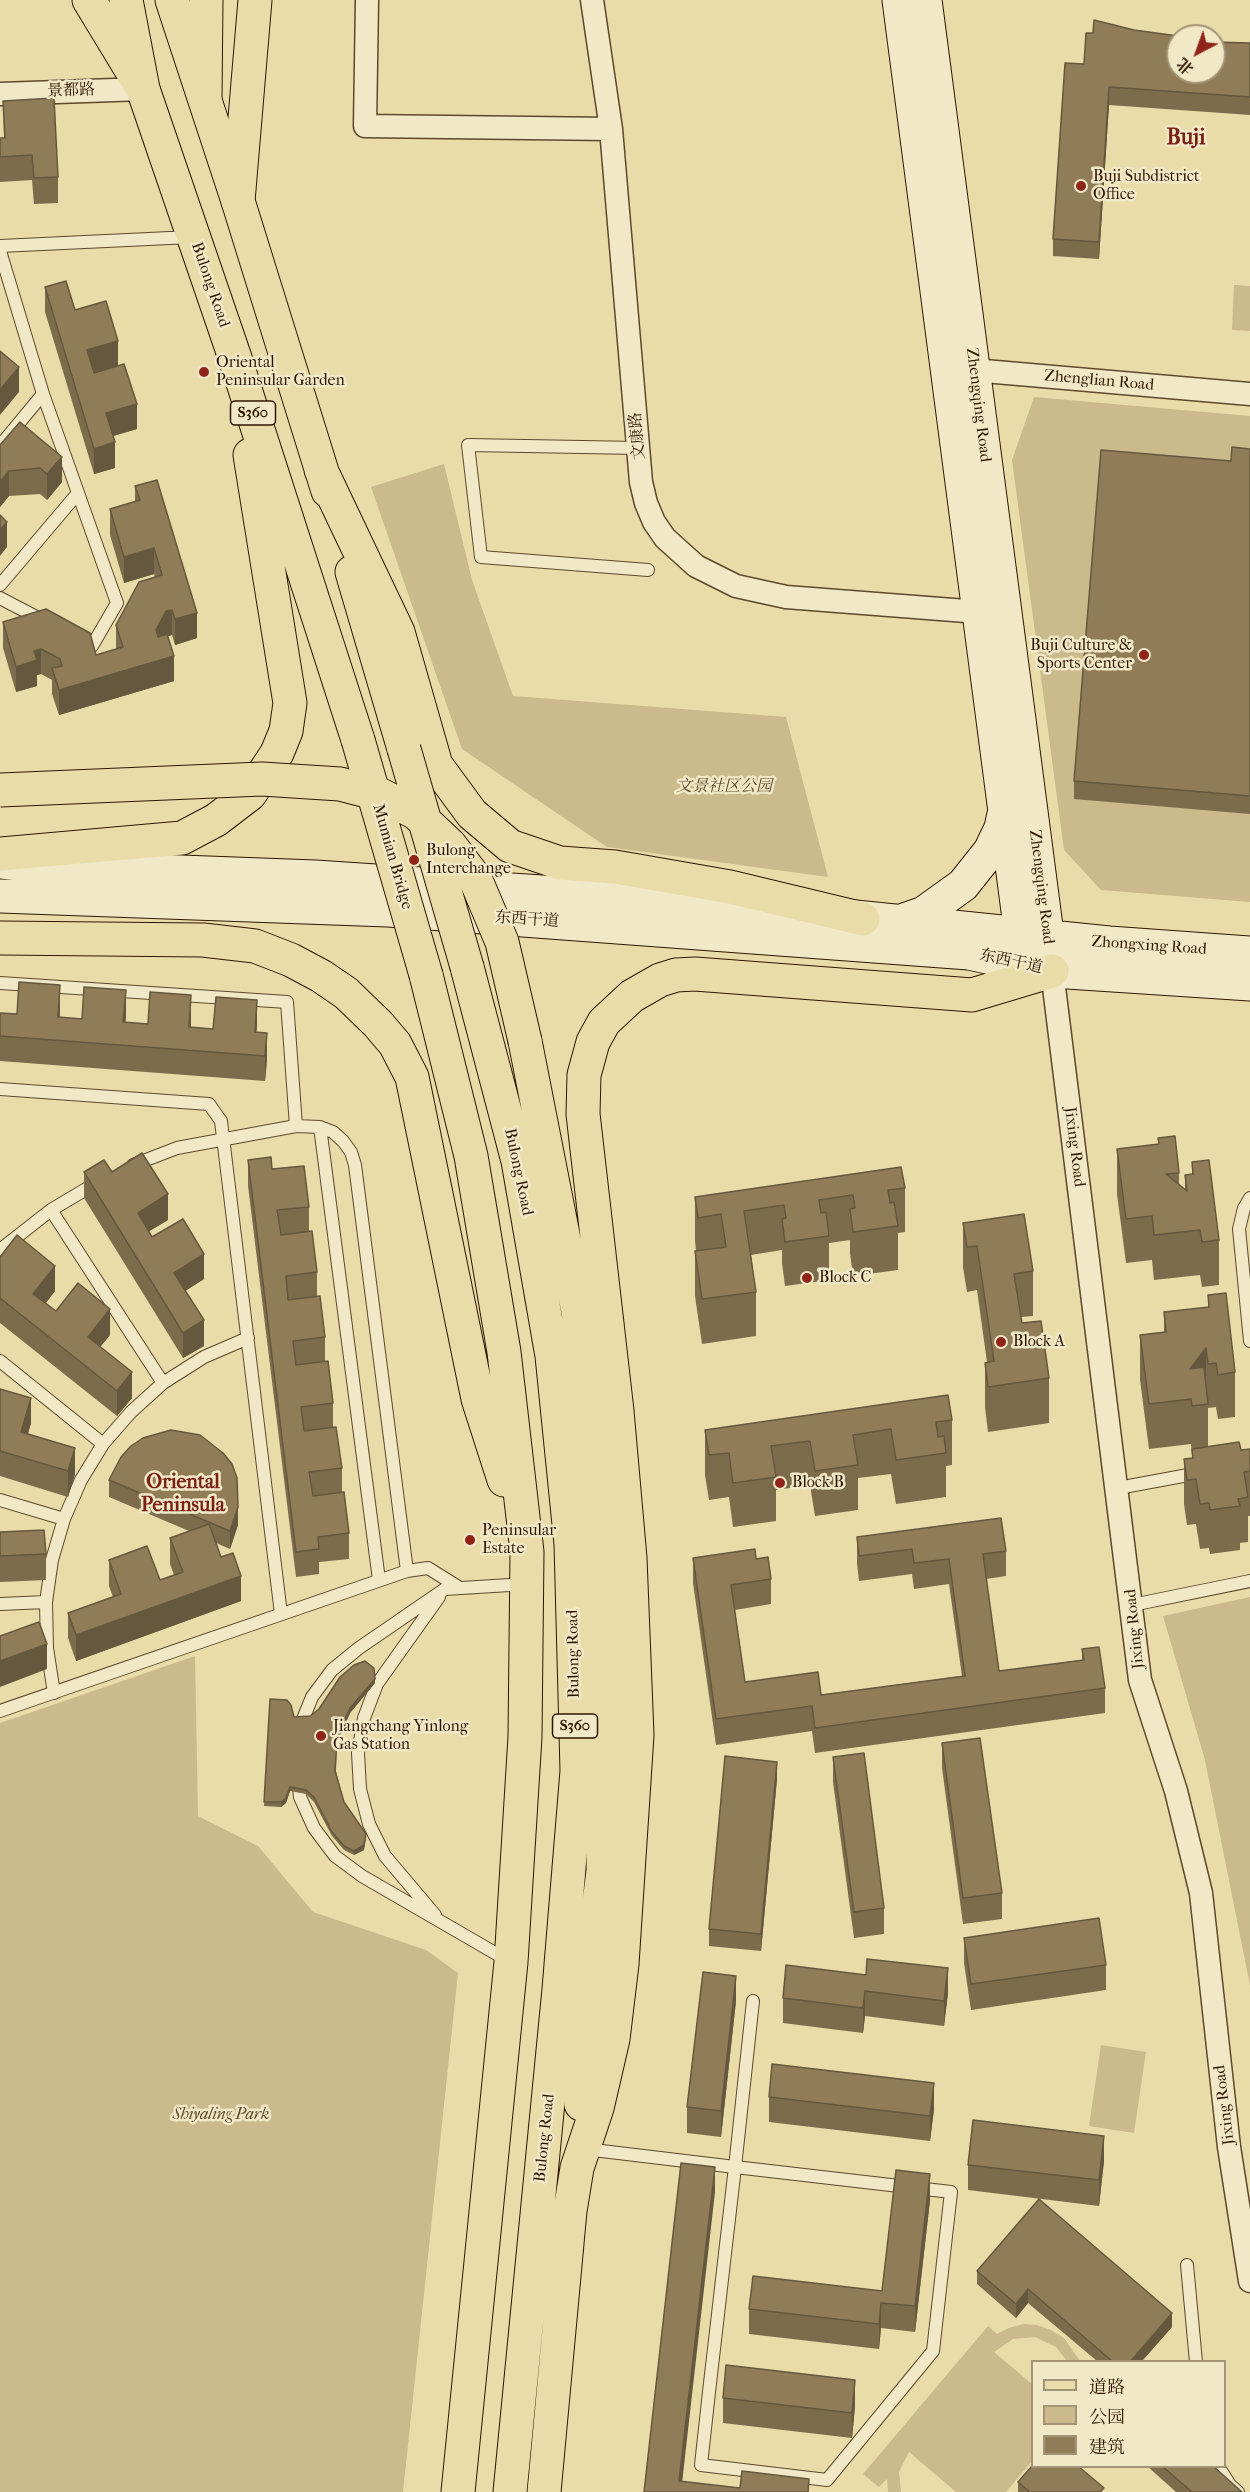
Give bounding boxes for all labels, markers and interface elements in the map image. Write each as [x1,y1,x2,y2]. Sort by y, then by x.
north arrow [1166,24,1226,84]
text: 北 [1173,54,1197,79]
street label: 景都路 [47,81,95,101]
district label: Buji [1167,126,1205,152]
place label: Buji Subdistrict Office [1093,167,1200,205]
marker: Buji Subdistrict Office [1074,179,1088,193]
street label: Bulong Road [186,240,234,330]
street label: Zhengqing Road [961,347,995,463]
place label: Oriental Peninsular Garden [216,353,345,391]
marker: Oriental Peninsular Garden [197,365,211,379]
street label: Zhenglian Road [1043,367,1155,395]
road number: S360 [230,401,276,425]
street label: 文康路 [626,411,650,461]
place label: Buji Culture & Sports Center [1030,636,1132,674]
marker: Buji Culture & Sports Center [1137,648,1151,662]
park label: 文景社区公园 [676,777,772,797]
street label: Mumian Bridge [368,802,416,912]
street label: Zhengqing Road [1024,829,1058,945]
place label: Bulong Interchange [426,841,511,879]
marker: Bulong Interchange [407,853,421,867]
street label: 东西干道 [494,908,560,932]
street label: Zhongxing Road [1091,932,1207,960]
street label: 东西干道 [978,946,1044,978]
street label: Jixing Road [1060,1106,1088,1188]
street label: Bulong Road [499,1127,537,1217]
place label: Block C [819,1268,871,1288]
marker: Block C [800,1271,814,1285]
place label: Block A [1013,1332,1065,1352]
marker: Block A [994,1335,1008,1349]
district label: Oriental Peninsula [141,1471,225,1518]
place label: Block B [792,1473,844,1493]
marker: Block B [773,1476,787,1490]
place label: Peninsular Estate [482,1521,556,1559]
marker: Peninsular Estate [463,1533,477,1547]
street label: Jixing Road [1121,1588,1149,1670]
street label: Bulong Road [564,1610,584,1698]
road number: S360 [552,1714,598,1738]
place label: Jiangchang Yinlong Gas Station [333,1717,468,1755]
marker: Jiangchang Yinlong Gas Station [314,1729,328,1743]
street label: Jixing Road [1211,2064,1239,2146]
street label: Bulong Road [531,2093,559,2183]
park label: Shiyaling Park [173,2105,269,2125]
legend [1031,2360,1226,2468]
text: 道路 [1089,2377,1125,2398]
text: 公园 [1089,2407,1125,2428]
text: 建筑 [1089,2437,1125,2458]

